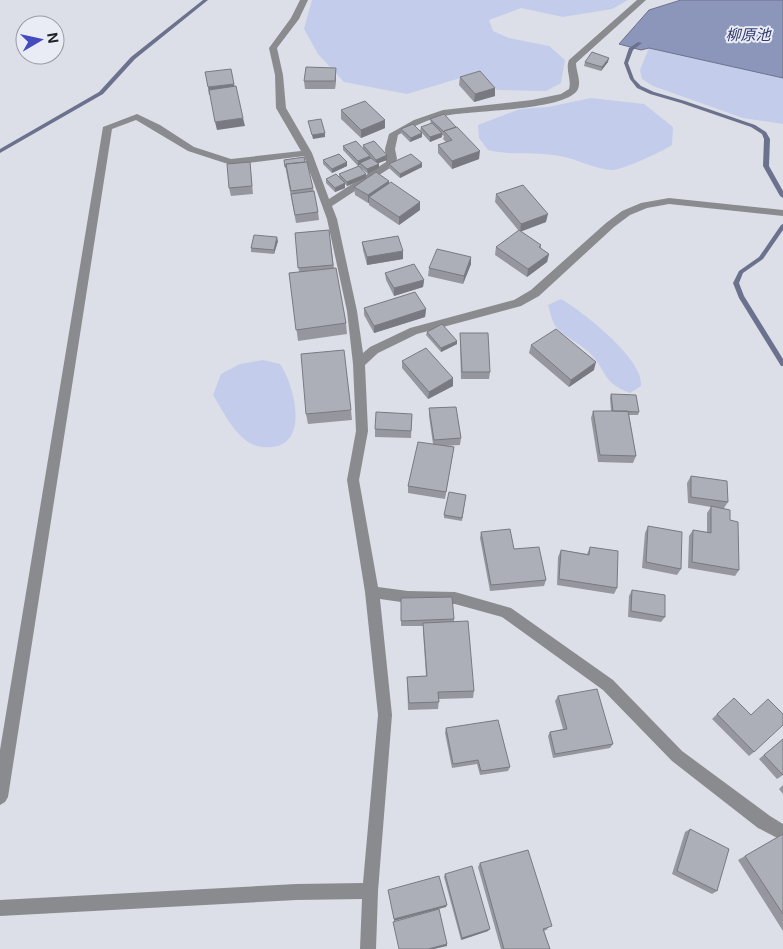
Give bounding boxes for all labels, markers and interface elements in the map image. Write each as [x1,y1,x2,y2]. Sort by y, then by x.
north arrow [15,15,65,65]
water label: 柳原池 [725,25,772,44]
text: N [44,31,63,44]

